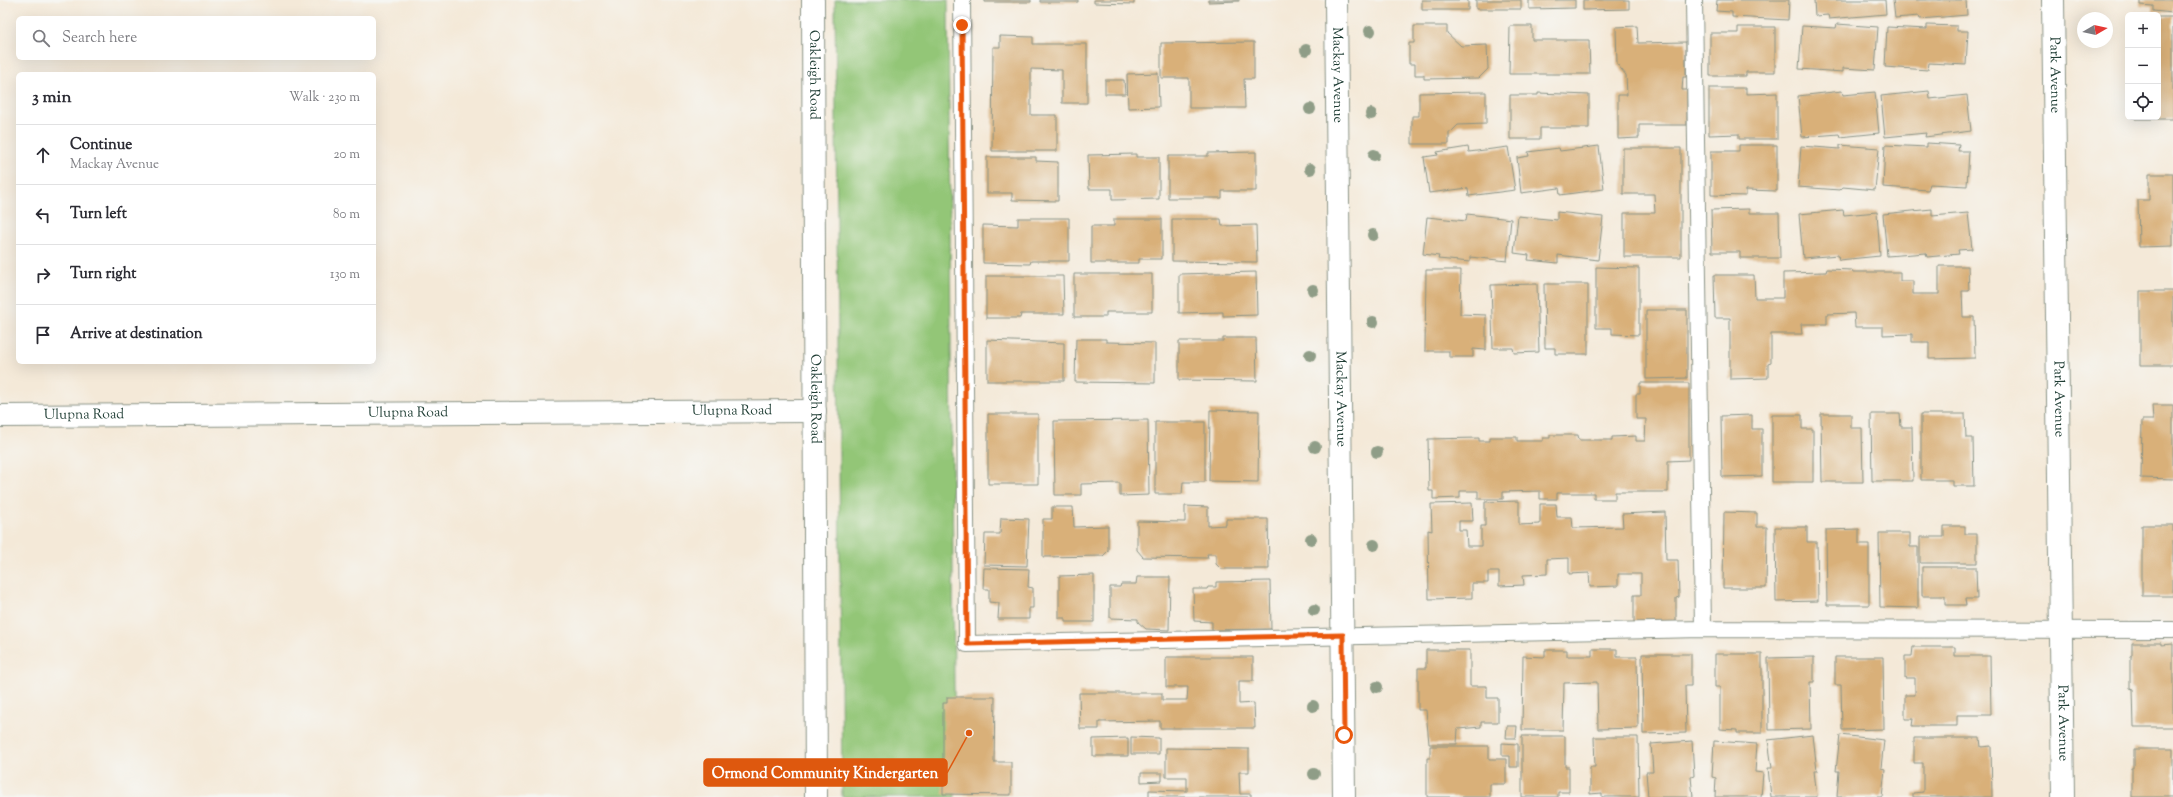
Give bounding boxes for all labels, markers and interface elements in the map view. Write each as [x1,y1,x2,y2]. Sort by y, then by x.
north arrow [2077,12,2113,48]
map controls [2125,12,2161,120]
button: + [2125,12,2161,48]
search box [16,16,376,60]
route end [953,16,971,34]
icon: search [30,27,52,49]
street label: Mackay Avenue [1326,27,1347,123]
text: Search here [62,28,137,49]
street label: Oakleigh Road [803,30,823,120]
street label: Park Avenue [2043,37,2064,113]
button: − [2125,48,2161,84]
button: locate [2125,84,2161,120]
text: 3 min [32,86,71,110]
text: Walk · 230 m [289,89,360,107]
text: Continue [70,135,132,156]
icon: ahead [32,144,54,166]
text: 20 m [334,146,360,164]
text: Mackay Avenue [70,156,159,174]
icon: left [32,204,54,226]
text: Turn left [70,204,127,225]
text: 80 m [333,206,360,224]
icon: right [32,264,54,286]
text: Turn right [70,264,136,285]
text: 130 m [330,266,360,284]
icon: arrive [32,324,54,346]
text: Arrive at destination [70,324,203,345]
street label: Mackay Avenue [1330,351,1350,447]
street label: Oakleigh Road [804,354,825,444]
street label: Park Avenue [2048,361,2068,437]
street label: Ulupna Road [692,401,772,422]
street label: Ulupna Road [368,403,448,424]
street label: Ulupna Road [44,405,124,426]
street label: Park Avenue [2052,685,2073,761]
route start [1335,726,1353,744]
callout: Ormond Community Kindergarten [704,759,947,786]
text: Ormond Community Kindergarten [712,764,938,785]

